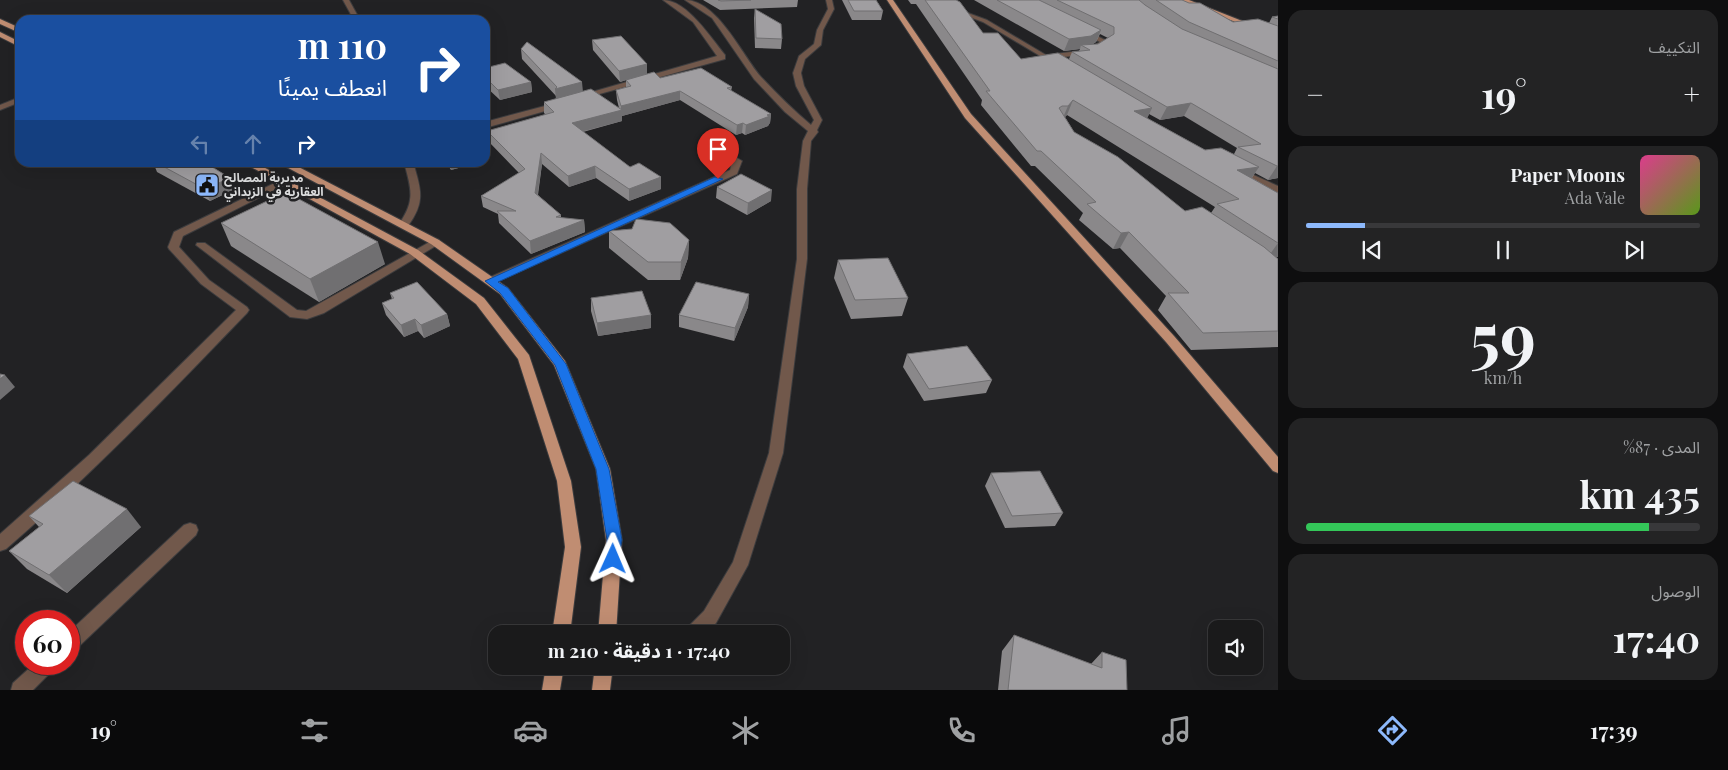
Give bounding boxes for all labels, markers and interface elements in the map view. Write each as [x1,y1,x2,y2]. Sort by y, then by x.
text: 110 m [298,21,387,68]
icon: right [405,35,470,100]
text: التكييف [1648,36,1700,57]
text: 19° [1481,68,1527,119]
text: انعطف يمينًا [278,72,387,102]
text: − [1306,75,1324,112]
text: + [1684,75,1700,112]
pin [697,128,739,179]
icon: left [186,130,214,158]
icon: ahead [239,130,267,158]
icon: right [292,130,320,158]
icon: arrive [704,135,732,163]
text: Paper Moons [1510,161,1625,187]
place label: مديرية المصالح العقارية في الزبداني [224,169,324,202]
public building icon: مديرية المصالح العقارية في الزبداني [194,172,220,198]
text: Ada Vale [1565,187,1625,208]
icon: previous [1358,236,1386,264]
icon: pause [1489,236,1517,264]
icon: next [1620,236,1648,264]
text: 59 [1470,291,1536,377]
text: km/h [1484,367,1522,388]
text: المدى · 87% [1623,436,1700,457]
text: 435 km [1579,468,1700,519]
position arrow [586,532,638,584]
text: الوصول [1651,580,1700,601]
speed limit sign: 60 [15,610,80,675]
text: 17:40 [1613,612,1700,663]
map controls [1208,620,1263,675]
button: sound [1208,620,1263,675]
text: 17:40 · 1 دقيقة · 210 m [548,637,730,663]
icon: filters [297,713,332,748]
icon: car [513,713,548,748]
icon: climate [728,713,763,748]
icon: phone [944,713,979,748]
icon: music [1159,713,1194,748]
icon: directions [1375,713,1410,748]
text: 19° [90,715,117,745]
text: 17:39 [1590,715,1638,745]

